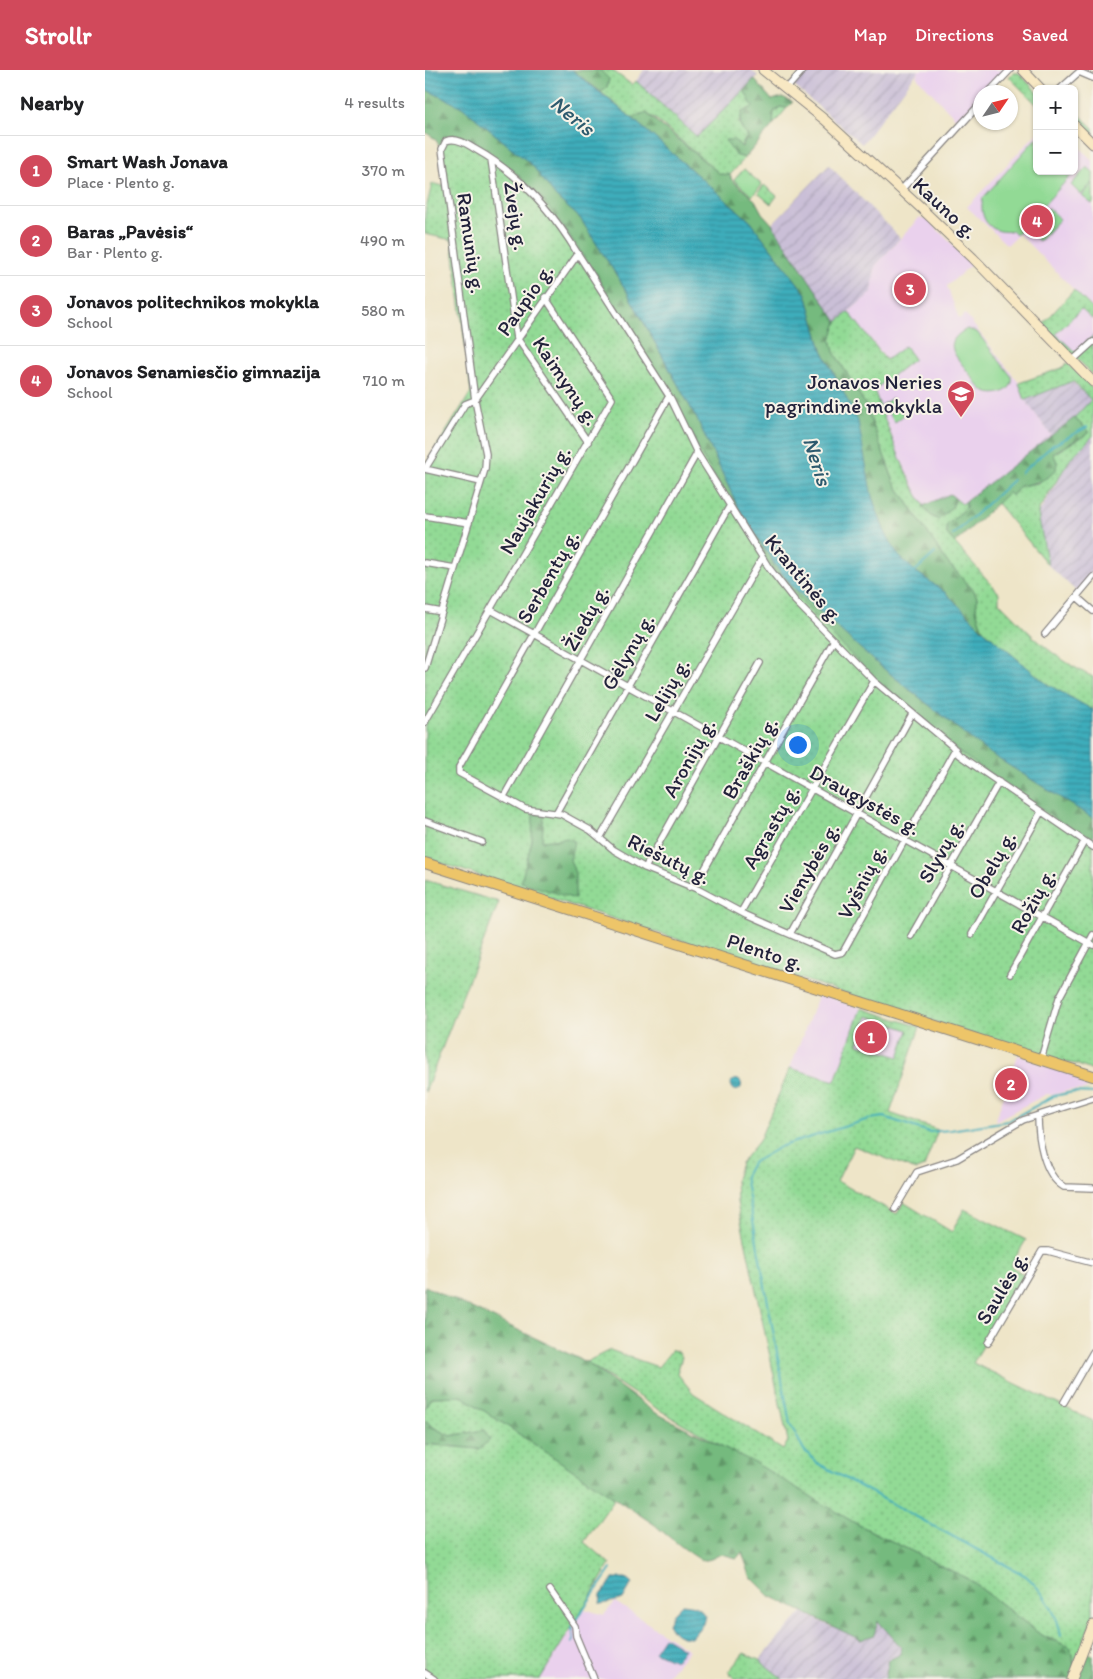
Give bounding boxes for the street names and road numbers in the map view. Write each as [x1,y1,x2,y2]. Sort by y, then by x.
street label: Kauno g. [908,172,983,244]
street label: Žvejų g. [499,180,534,252]
street label: Ramunių g. [452,191,491,295]
street label: Paupio g. [491,259,558,340]
street label: Kaimynų g. [528,332,605,430]
street label: Naujakurių g. [493,441,576,558]
street label: Serbentų g. [511,526,584,628]
street label: Krantinės g. [760,529,849,628]
street label: Žiedų g. [557,581,614,655]
street label: Gėlynų g. [596,609,660,695]
street label: Lelijų g. [638,653,695,726]
street label: Braškių g. [716,712,783,803]
street label: Aronijų g. [657,714,720,802]
street label: Draugystės g. [806,759,925,840]
street label: Agrastų g. [737,780,805,873]
street label: Slyvų g. [912,814,969,887]
street label: Vienybės g. [773,818,844,917]
street label: Obelų g. [962,826,1021,903]
street label: Riešutų g. [624,828,715,889]
street label: Vyšnių g. [832,840,891,923]
street label: Rožių g. [1005,864,1061,938]
street label: Plento g. [724,928,806,976]
street label: Saulės g. [970,1247,1033,1329]

